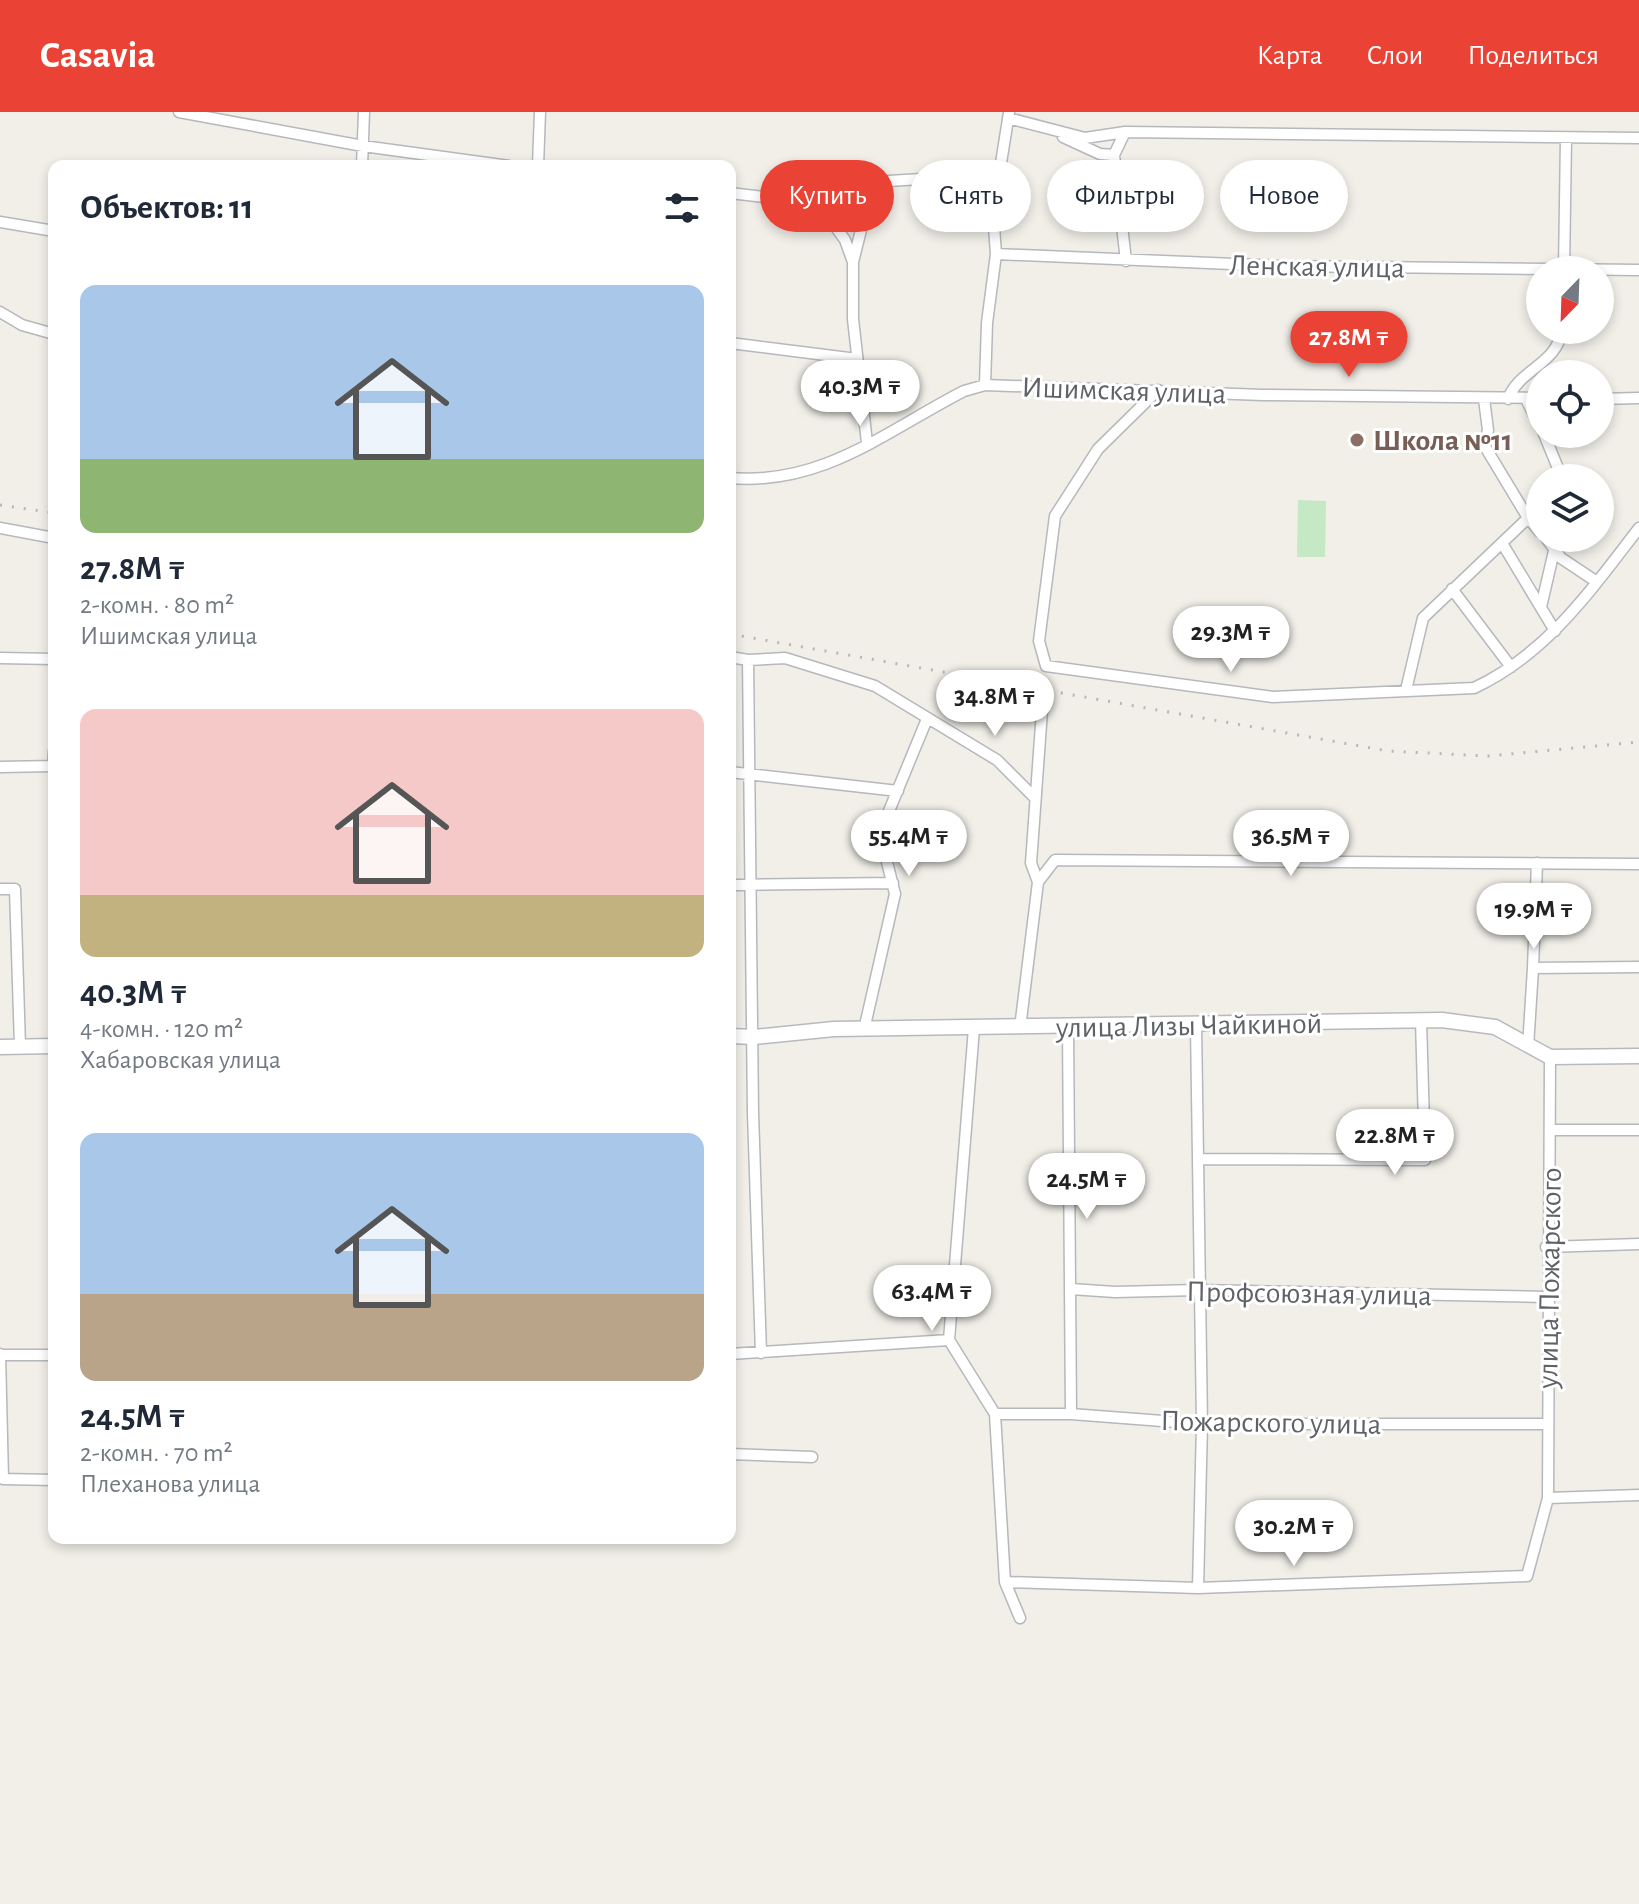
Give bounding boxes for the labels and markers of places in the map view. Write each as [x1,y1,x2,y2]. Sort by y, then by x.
pin: 27.8M ₸ [1275,311,1423,379]
pin: 40.3M ₸ [786,360,934,428]
place label: Школа №11 [1373,426,1513,456]
marker: Школа №11 [1348,431,1366,449]
pin: 29.3M ₸ [1157,606,1305,674]
pin: 34.8M ₸ [921,670,1069,738]
pin: 55.4M ₸ [835,810,983,878]
pin: 36.5M ₸ [1217,810,1365,878]
pin: 19.9M ₸ [1460,883,1608,951]
pin: 22.8M ₸ [1321,1109,1469,1177]
pin: 24.5M ₸ [1013,1153,1161,1221]
pin: 63.4M ₸ [858,1265,1006,1333]
pin: 30.2M ₸ [1220,1500,1368,1568]

